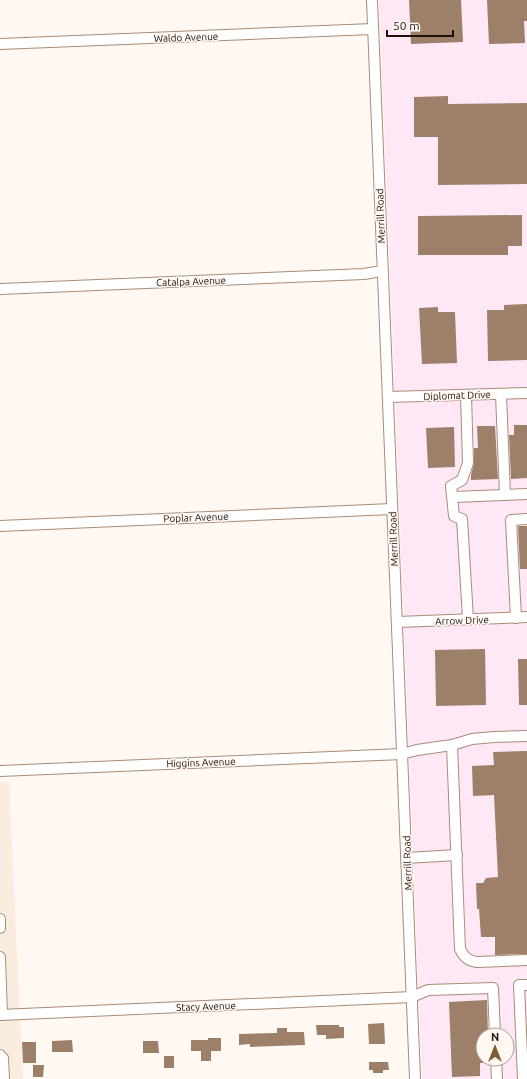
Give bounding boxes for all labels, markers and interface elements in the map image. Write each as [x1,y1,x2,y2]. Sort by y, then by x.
scale bar [387,12,453,38]
text: 50 m [393,19,420,32]
street label: Waldo Avenue [154,31,218,44]
street label: Merrill Road [374,188,387,244]
street label: Catalpa Avenue [156,275,226,288]
street label: Diplomat Drive [423,389,491,402]
street label: Poplar Avenue [163,511,229,524]
street label: Merrill Road [387,511,400,567]
street label: Arrow Drive [435,614,489,627]
street label: Higgins Avenue [166,756,236,769]
street label: Merrill Road [401,835,414,891]
street label: Stacy Avenue [176,1000,236,1013]
north arrow [475,1027,515,1067]
text: N [491,1031,499,1043]

